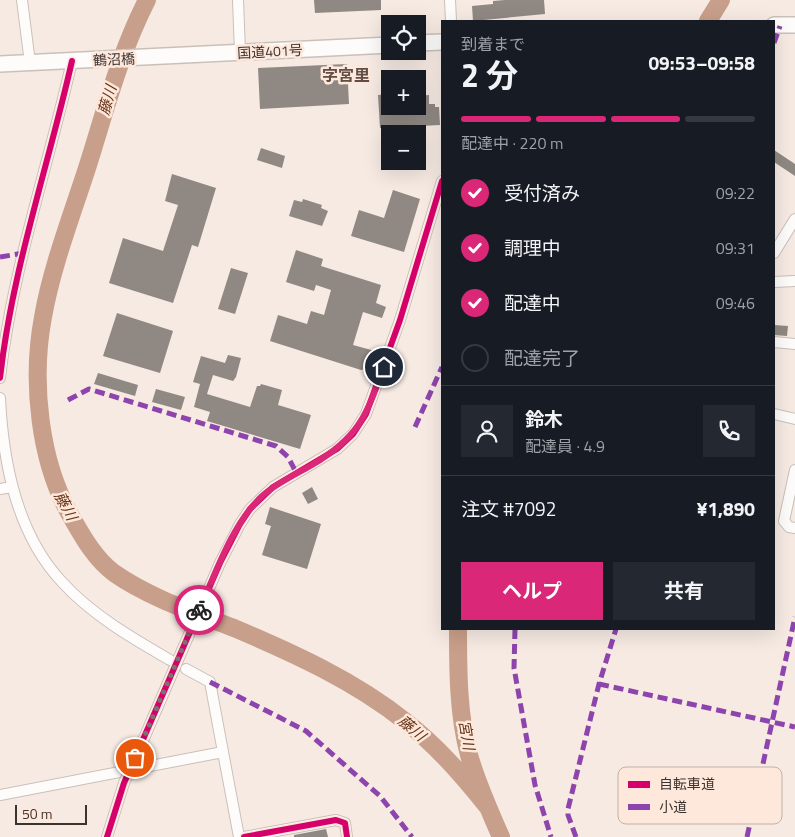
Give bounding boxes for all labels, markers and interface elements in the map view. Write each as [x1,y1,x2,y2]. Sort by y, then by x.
map controls [381,15,426,170]
button: locate [381,15,426,60]
text: 到着まで [461,32,525,56]
street label: 国道401号 [237,39,303,63]
street label: 鶴沼橋 [92,47,136,71]
text: 09:53–09:58 [648,48,755,77]
text: 2 分 [461,51,518,99]
district label: 字宮里 [322,63,370,87]
button: + [381,70,426,115]
water label: 藤川 [92,80,123,118]
button: − [381,125,426,170]
text: 配達中 · 220 m [461,131,563,155]
text: 受付済み [504,178,580,207]
icon: check [461,179,489,207]
text: 09:22 [716,181,755,205]
text: 調理中 [504,233,561,262]
icon: check [461,234,489,262]
text: 09:31 [716,236,755,260]
text: 配達中 [504,288,561,317]
icon: check [461,289,489,317]
text: 09:46 [716,291,755,315]
text: 配達完了 [504,343,580,372]
pin [363,346,405,388]
icon: home [370,353,398,381]
text: 鈴木 [525,404,563,433]
button: person [461,405,513,457]
button: phone [703,405,755,457]
text: 配達員 · 4.9 [525,434,605,458]
water label: 藤川 [49,487,84,526]
text: 注文 #7092 [461,494,556,523]
text: ¥1,890 [697,494,755,523]
button: ヘルプ [461,562,603,620]
button: 共有 [613,562,755,620]
courier [174,585,224,635]
icon: bike [185,596,213,624]
water label: 藤川 [393,710,432,748]
water label: 宮川 [453,718,481,754]
pin [114,737,156,779]
icon: bag [121,744,149,772]
legend [618,767,782,824]
text: 自転車道 [659,773,715,794]
text: 小道 [659,796,687,817]
scale bar [15,802,88,825]
text: 50 m [22,803,52,824]

